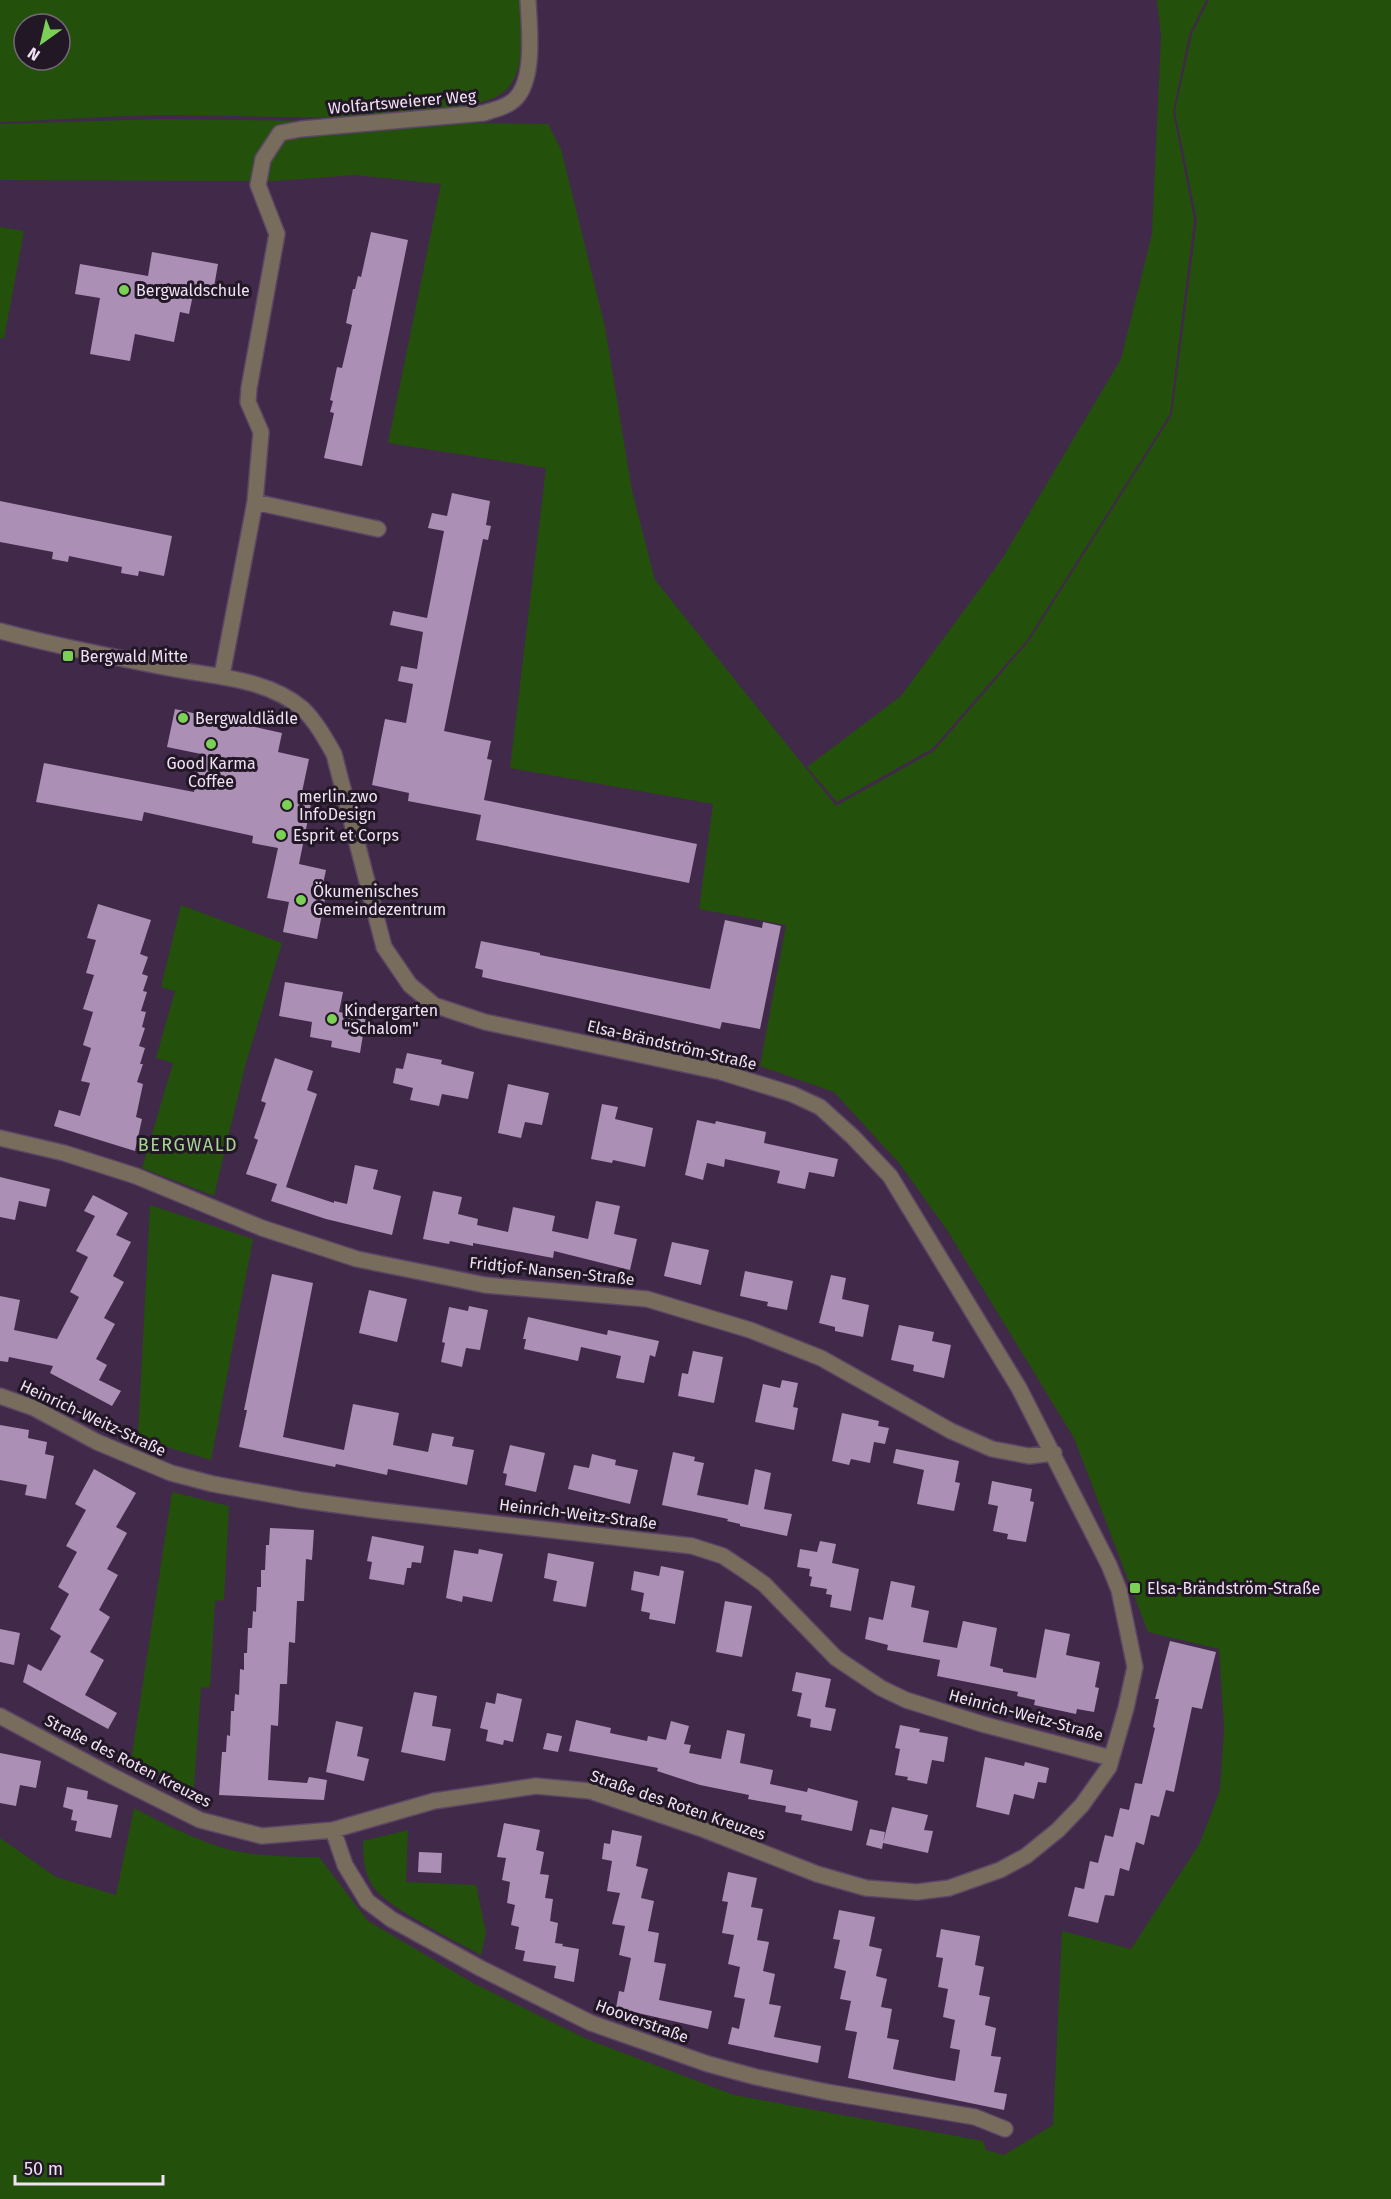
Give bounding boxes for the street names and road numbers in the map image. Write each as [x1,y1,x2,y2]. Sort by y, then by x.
street label: Wolfartsweierer Weg [327,86,477,118]
street label: Elsa-Brändström-Straße [585,1016,759,1074]
street label: Fridtjof-Nansen-Straße [468,1253,636,1289]
street label: Heinrich-Weitz-Straße [17,1376,169,1460]
street label: Heinrich-Weitz-Straße [498,1495,658,1533]
street label: Heinrich-Weitz-Straße [947,1685,1105,1745]
street label: Straße des Roten Kreuzes [42,1711,214,1811]
street label: Straße des Roten Kreuzes [588,1766,768,1844]
street label: Hooverstraße [593,1995,691,2047]

